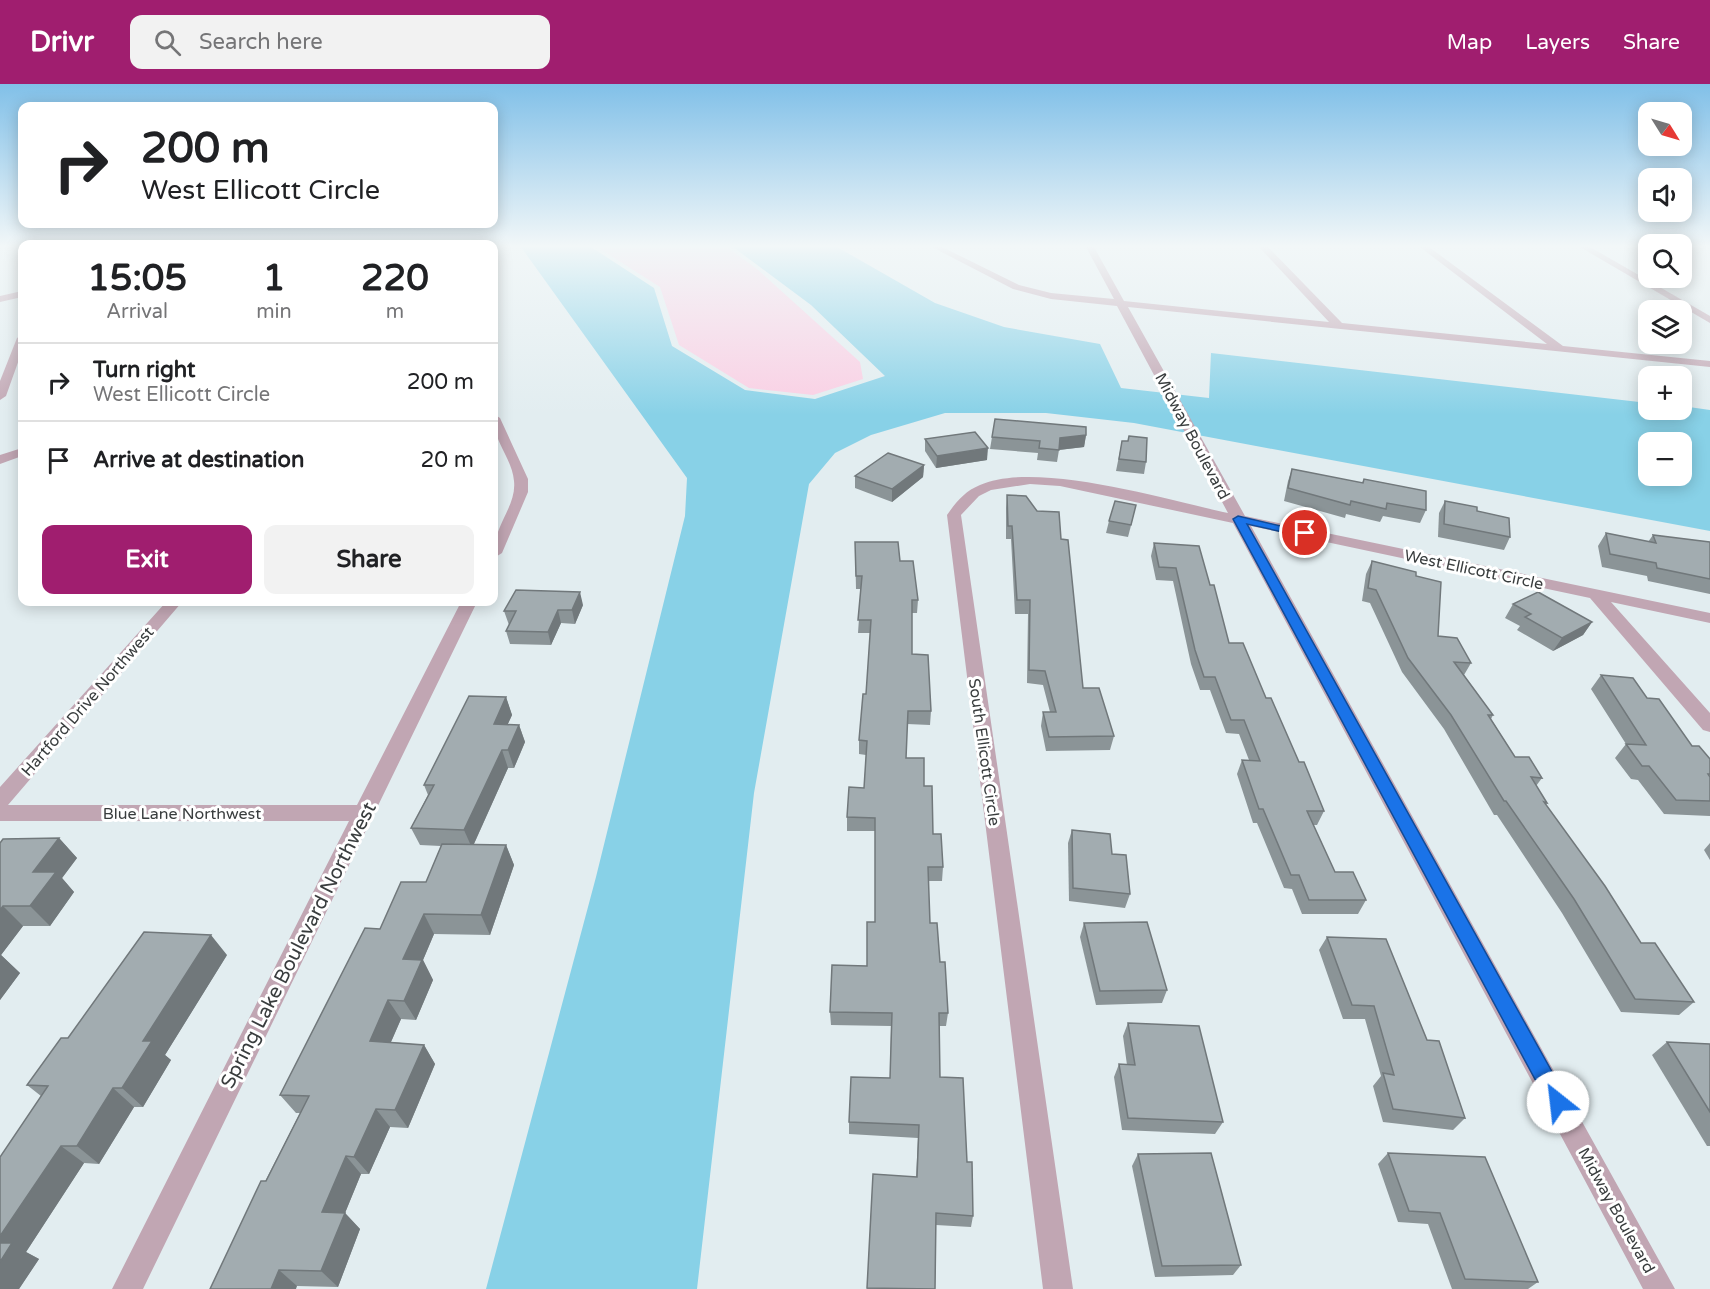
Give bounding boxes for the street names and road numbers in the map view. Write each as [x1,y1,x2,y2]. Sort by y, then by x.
street label: Midway Boulevard [1150,370,1234,503]
street label: West Ellicott Circle [1402,545,1545,594]
street label: Hartford Drive Northwest [17,623,158,781]
street label: South Ellicott Circle [964,677,1004,827]
street label: Spring Lake Boulevard Northwest [216,798,382,1093]
street label: Blue Lane Northwest [103,804,261,824]
street label: Midway Boulevard [1573,1144,1659,1277]

